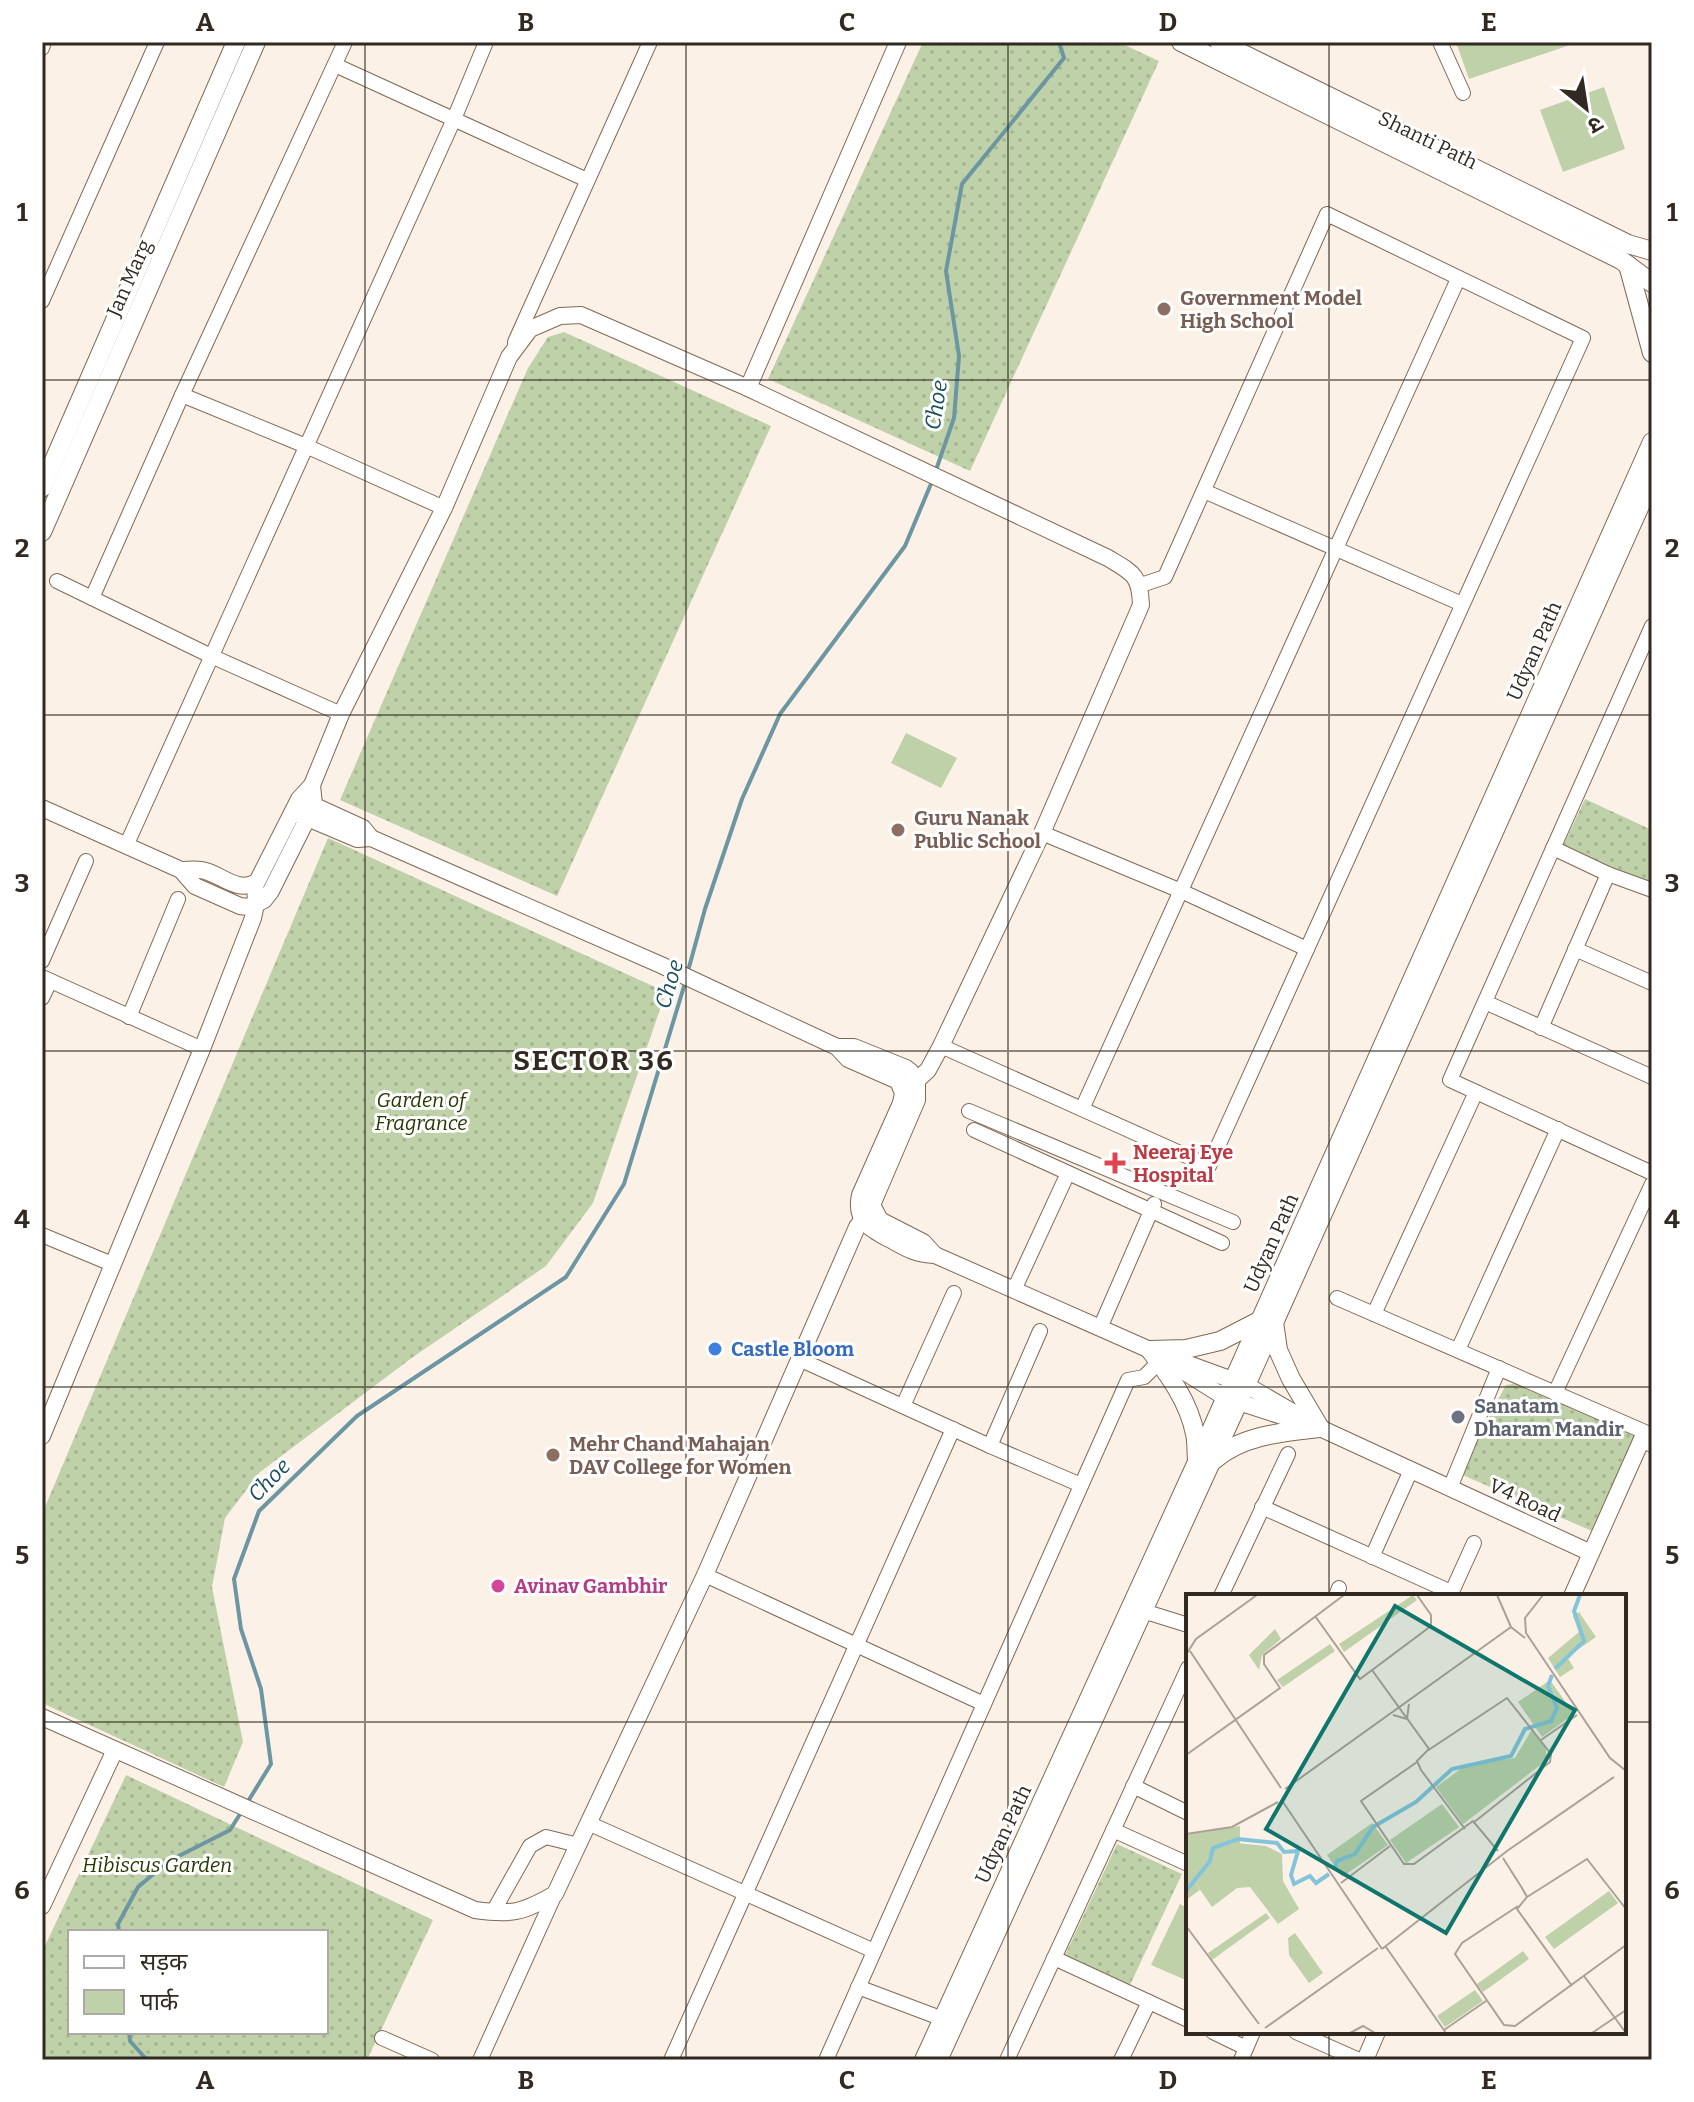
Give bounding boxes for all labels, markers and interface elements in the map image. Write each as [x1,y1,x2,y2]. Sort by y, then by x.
text: A [196,7,215,38]
text: B [518,7,534,38]
text: C [839,7,855,38]
text: D [1159,7,1177,38]
text: E [1481,7,1497,38]
north arrow [1546,68,1626,148]
street label: Shanti Path [1375,106,1482,174]
text: उ [1582,110,1608,140]
text: 1 [16,197,28,228]
text: 1 [1666,197,1678,228]
street label: Jan Marg [101,236,157,321]
place label: Government Model High School [1180,286,1362,333]
marker: Government Model High School [1155,300,1173,318]
water label: Choe [919,378,953,432]
text: 2 [15,533,29,564]
text: 2 [1665,533,1679,564]
street label: Udyan Path [1501,597,1567,704]
place label: Guru Nanak Public School [914,806,1041,853]
marker: Guru Nanak Public School [889,821,907,839]
text: 3 [15,868,29,899]
text: 3 [1665,868,1679,899]
water label: Choe [649,956,689,1012]
district label: SECTOR 36 [513,1044,675,1077]
park label: Garden of Fragrance [375,1088,468,1135]
place label: Neeraj Eye Hospital [1133,1140,1233,1187]
marker: Neeraj Eye Hospital [1104,1152,1126,1174]
street label: Udyan Path [1238,1189,1304,1296]
text: 4 [14,1204,30,1235]
text: 4 [1664,1204,1680,1235]
place label: Castle Bloom [731,1337,854,1361]
marker: Castle Bloom [706,1340,724,1358]
place label: Sanatam Dharam Mandir [1474,1394,1625,1441]
marker: Sanatam Dharam Mandir [1449,1408,1467,1426]
place label: Mehr Chand Mahajan DAV College for Women [569,1432,791,1479]
marker: Mehr Chand Mahajan DAV College for Women [544,1446,562,1464]
water label: Choe [242,1453,296,1507]
street label: V4 Road [1485,1473,1565,1527]
text: 5 [15,1540,29,1571]
text: 5 [1665,1540,1679,1571]
place label: Avinav Gambhir [514,1574,668,1598]
marker: Avinav Gambhir [489,1577,507,1595]
inset map [1186,1594,1626,2034]
street label: Udyan Path [970,1780,1036,1887]
park label: Hibiscus Garden [82,1853,232,1877]
text: 6 [14,1875,30,1906]
text: 6 [1664,1875,1680,1906]
legend [68,1930,328,2034]
text: सड़क [140,1948,188,1976]
text: पार्क [140,1988,179,2016]
text: A [196,2065,215,2096]
text: B [518,2065,534,2096]
text: C [839,2065,855,2096]
text: D [1159,2065,1177,2096]
text: E [1481,2065,1497,2096]

